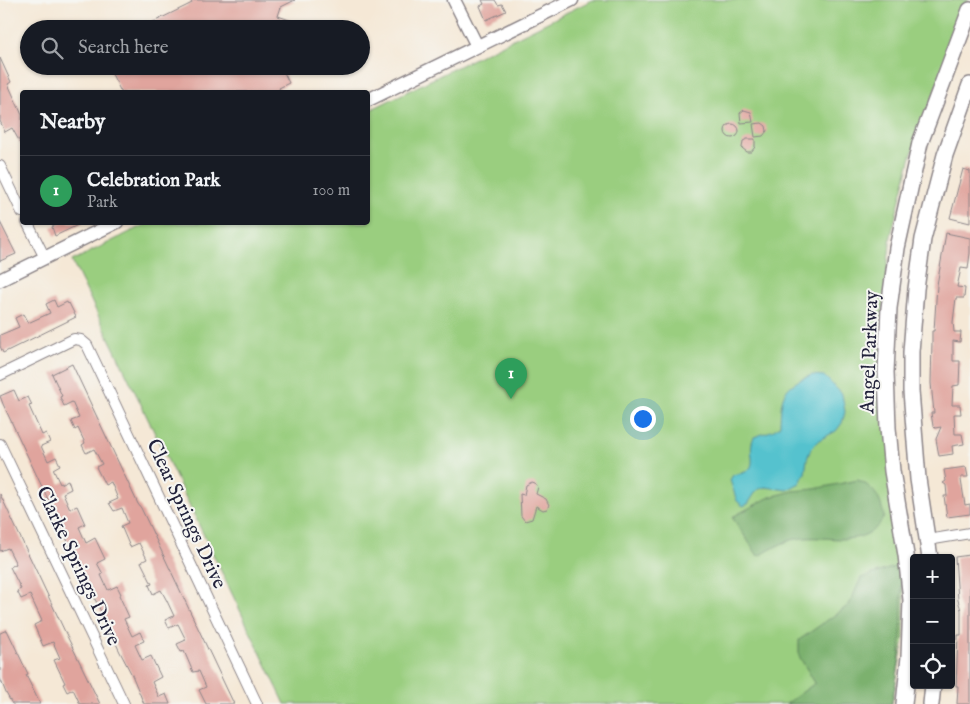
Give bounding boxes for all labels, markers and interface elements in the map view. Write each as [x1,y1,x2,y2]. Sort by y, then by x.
search box [20,20,370,75]
icon: search [38,34,66,62]
text: Search here [78,36,169,60]
text: Nearby [40,109,105,136]
text: Celebration Park [87,169,221,193]
text: 1 [53,181,59,201]
text: 100 m [313,181,350,201]
text: Park [87,193,117,213]
street label: Angel Parkway [855,290,885,415]
pin: 1 [495,358,527,399]
your location [630,406,656,432]
street label: Clear Springs Drive [140,435,232,593]
street label: Clarke Springs Drive [30,482,126,650]
map controls [910,554,955,689]
button: + [910,554,955,599]
button: − [910,599,955,644]
button: locate [910,644,955,689]

